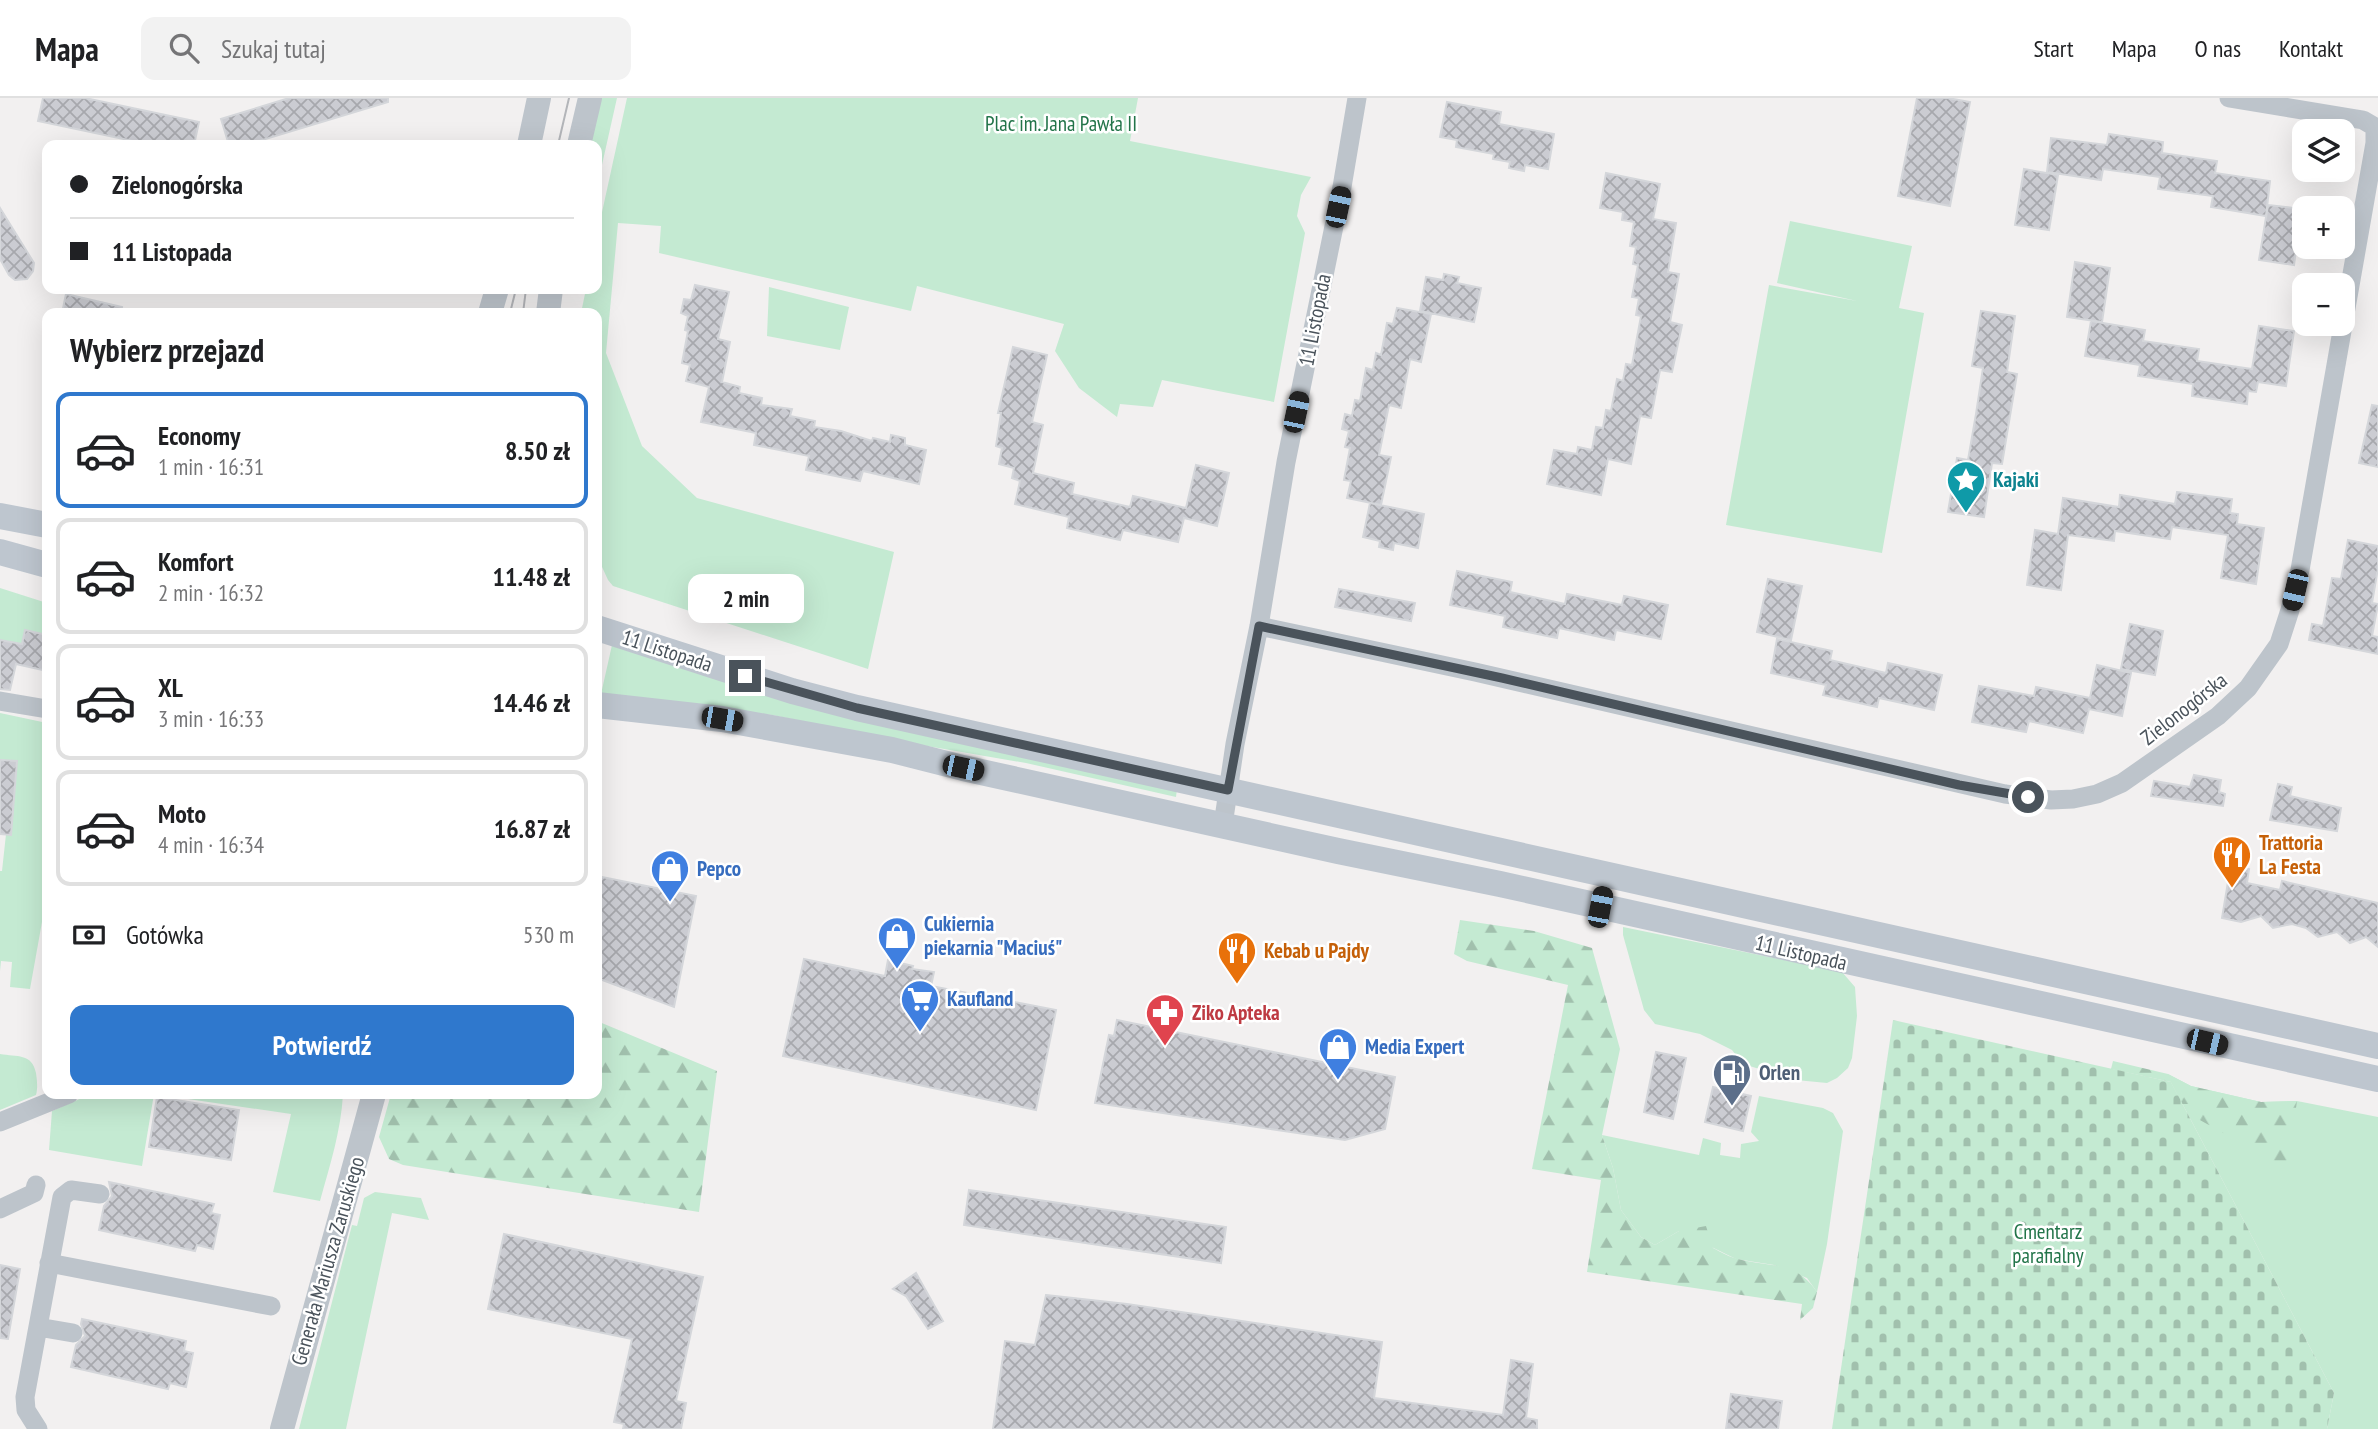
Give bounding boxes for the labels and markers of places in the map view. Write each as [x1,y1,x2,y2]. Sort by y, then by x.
place icon: Kajaki [1945,459,1987,514]
place label: Kajaki [1993,466,2039,493]
place label: Trattoria La Festa [2259,829,2323,880]
restaurant icon: Trattoria La Festa [2211,834,2253,889]
shop icon: Pepco [649,848,691,903]
place label: Pepco [697,855,741,882]
place label: Cukiernia piekarnia "Maciuś" [924,910,1062,961]
shop icon: Cukiernia piekarnia "Maciuś" [876,915,918,970]
restaurant icon: Kebab u Pajdy [1216,930,1258,985]
place label: Kebab u Pajdy [1264,937,1370,964]
supermarket icon: Kaufland [899,978,941,1033]
place label: Kaufland [947,985,1013,1012]
pharmacy icon: Ziko Apteka [1144,992,1186,1047]
place label: Ziko Apteka [1192,999,1280,1026]
shop icon: Media Expert [1317,1026,1359,1081]
place label: Media Expert [1365,1033,1464,1060]
fuel station icon: Orlen [1711,1052,1753,1107]
place label: Orlen [1759,1059,1800,1086]

